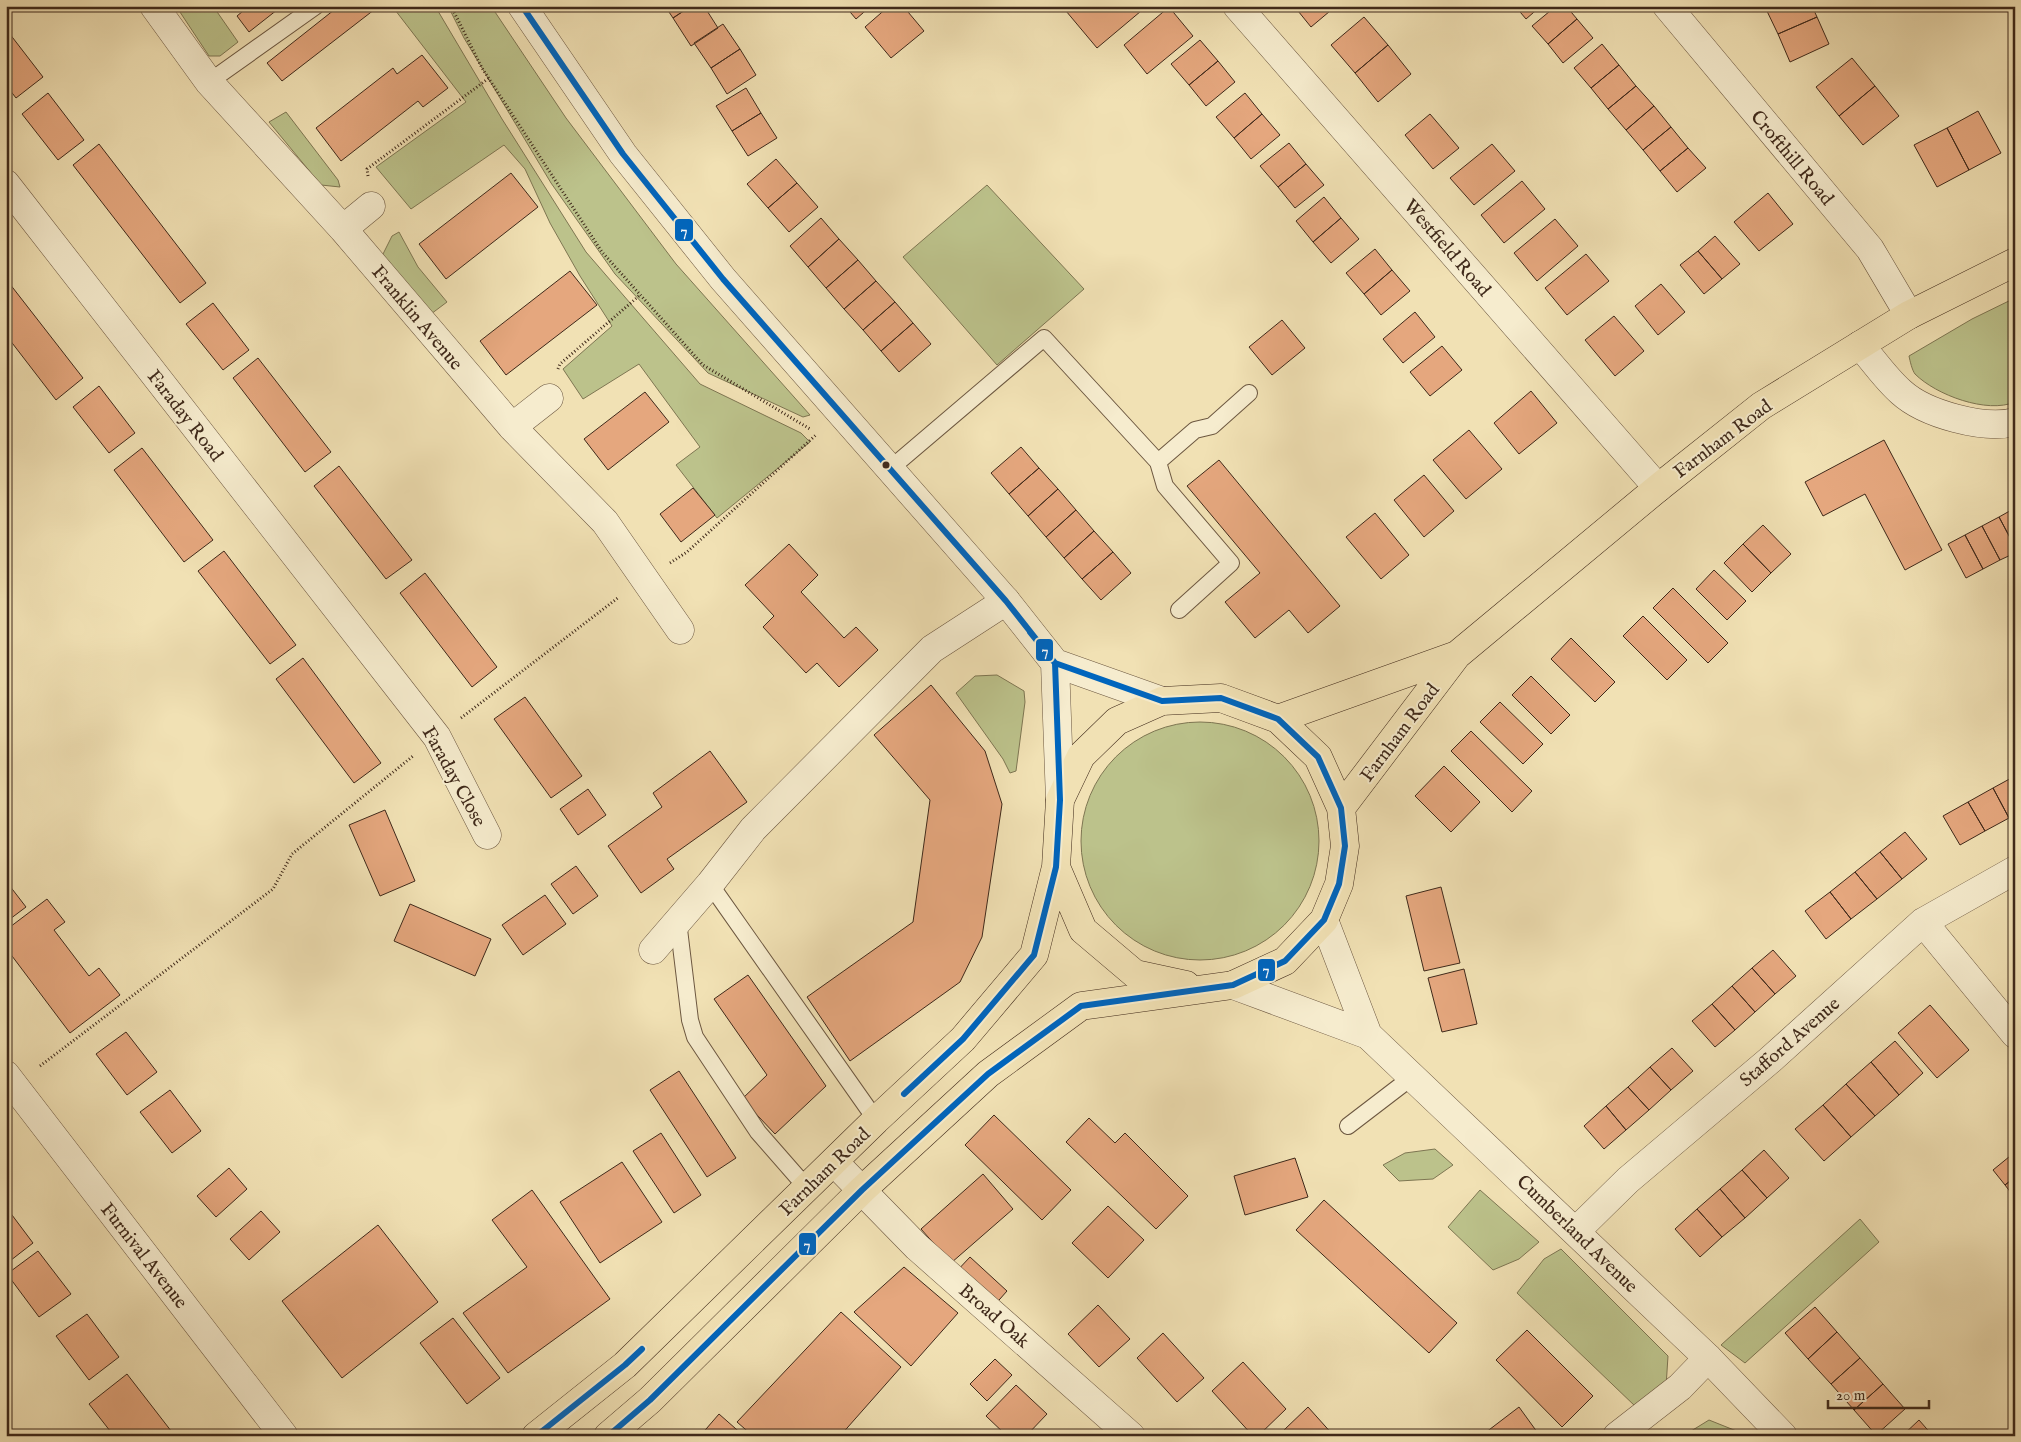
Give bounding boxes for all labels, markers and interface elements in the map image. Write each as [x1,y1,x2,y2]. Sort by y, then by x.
street label: Crofthill Road [1745,106,1839,211]
street label: Westfield Road [1398,195,1496,303]
line badge: 7 [674,218,694,242]
text: 7 [681,222,688,240]
street label: Franklin Avenue [366,261,468,376]
street label: Faraday Road [141,366,228,468]
street label: Farnham Road [1669,394,1778,484]
unlabelled marker [881,460,891,470]
line badge: 7 [1035,638,1054,662]
text: 7 [1042,642,1049,660]
street label: Farnham Road [1356,678,1446,787]
street label: Faraday Close [416,723,491,832]
line badge: 7 [1257,958,1276,982]
text: 7 [1263,961,1270,979]
street label: Stafford Avenue [1735,992,1846,1093]
street label: Farnham Road [775,1123,876,1222]
street label: Cumberland Avenue [1511,1170,1643,1299]
street label: Furnival Avenue [95,1198,192,1314]
line badge: 7 [798,1232,817,1256]
text: 7 [804,1236,811,1254]
street label: Broad Oak [953,1279,1035,1354]
scale bar [1828,1377,1930,1409]
text: 20 m [1836,1386,1866,1405]

